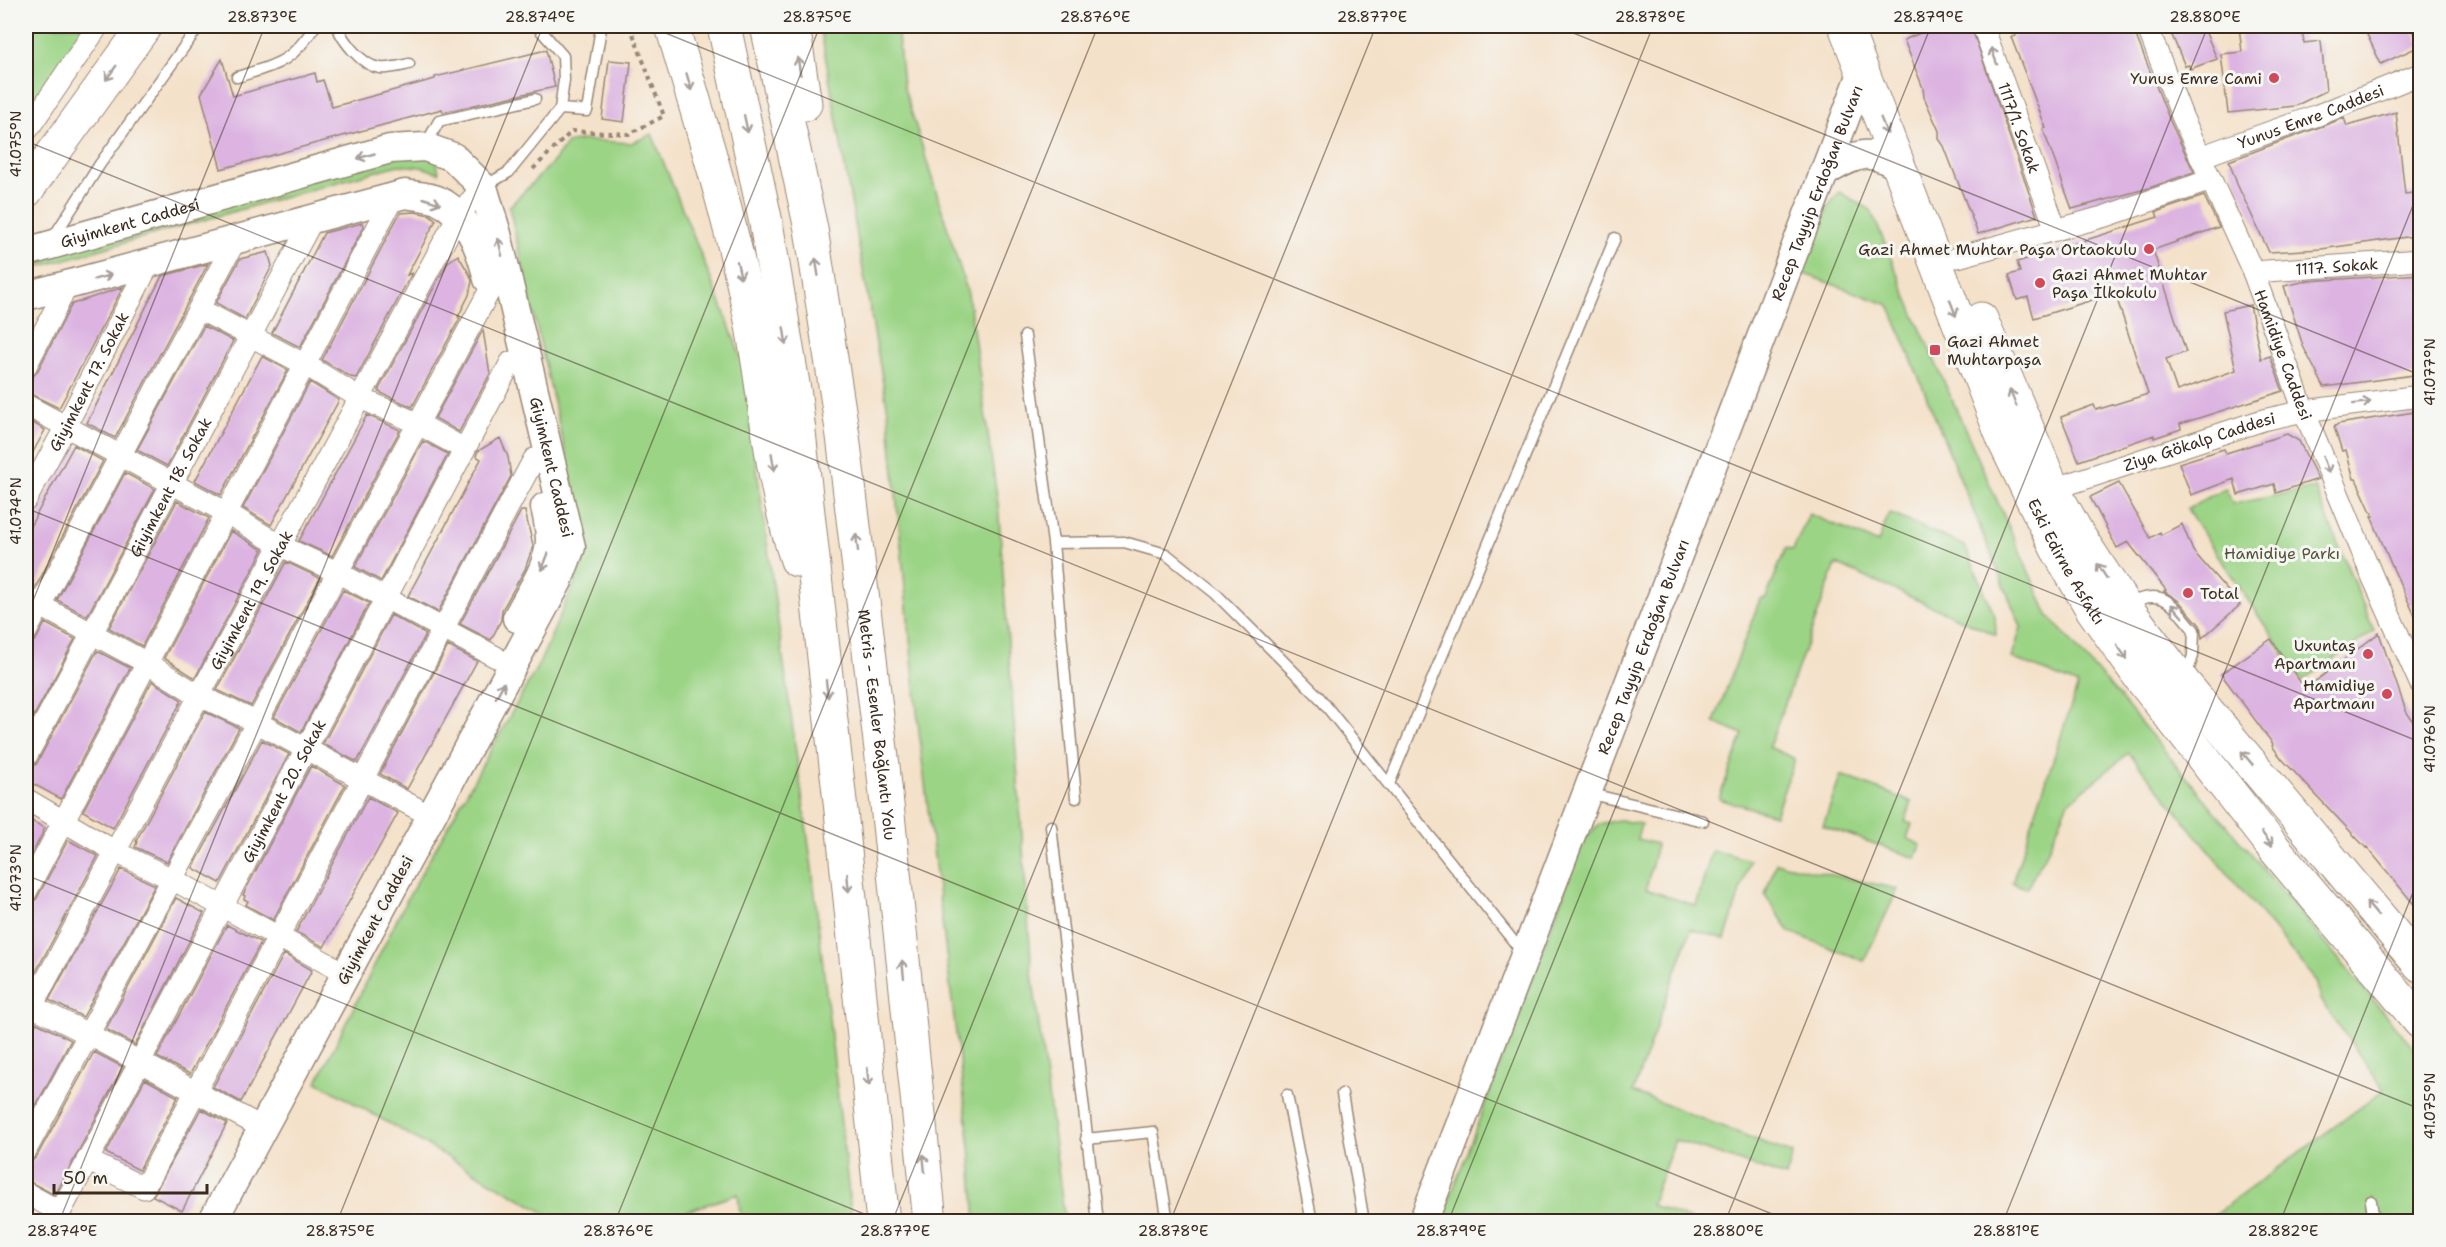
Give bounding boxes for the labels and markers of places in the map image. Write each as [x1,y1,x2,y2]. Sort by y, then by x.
place label: Yunus Emre Cami [2130,68,2262,89]
marker: Yunus Emre Cami [2267,71,2281,85]
place label: Gazi Ahmet Muhtar Paşa Ortaokulu [1858,239,2137,260]
marker: Gazi Ahmet Muhtar Paşa Ortaokulu [2142,242,2156,256]
place label: Gazi Ahmet Muhtar Paşa İlkokulu [2052,264,2208,303]
marker: Gazi Ahmet Muhtar Paşa İlkokulu [2033,276,2047,290]
place label: Gazi Ahmet Muhtarpaşa [1947,331,2041,370]
marker: Gazi Ahmet Muhtarpaşa [1928,343,1942,357]
place label: Total [2200,583,2239,604]
marker: Total [2181,586,2195,600]
place label: Uxuntaş Apartmanı [2274,635,2356,674]
marker: Uxuntaş Apartmanı [2361,647,2375,661]
place label: Hamidiye Apartmanı [2293,675,2375,714]
marker: Hamidiye Apartmanı [2380,687,2394,701]

